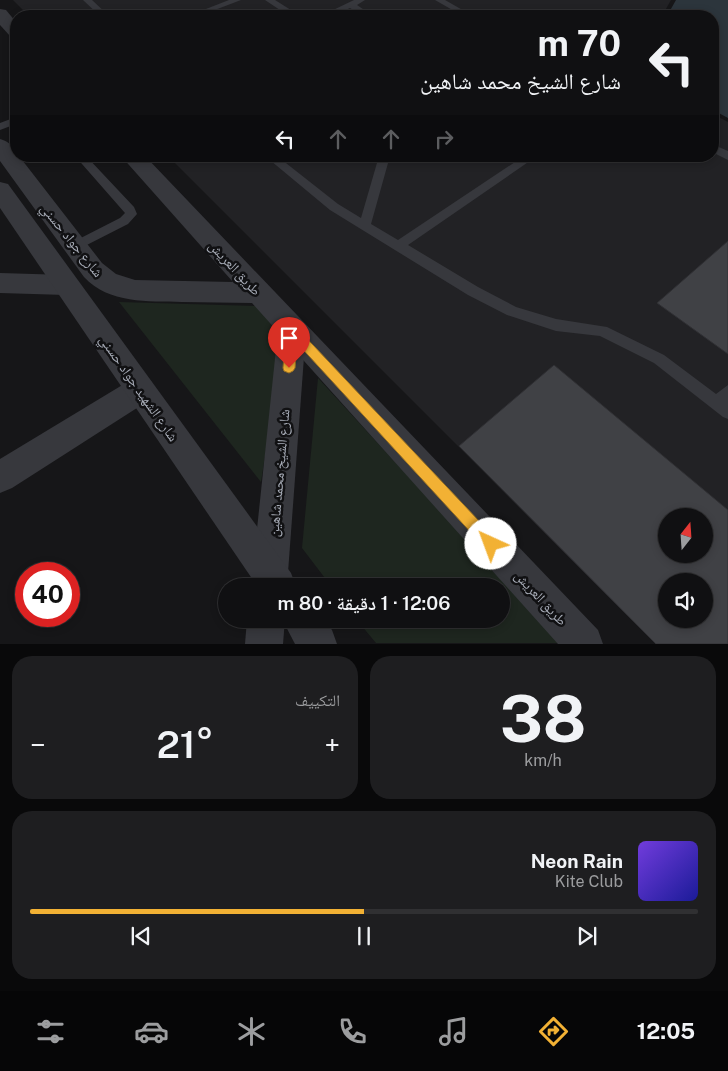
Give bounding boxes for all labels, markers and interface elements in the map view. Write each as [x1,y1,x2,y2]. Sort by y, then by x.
text: 70 m [538,23,621,64]
icon: left [639,30,704,95]
text: شارع الشيخ محمد شاهين [420,68,621,94]
icon: left [271,125,299,153]
icon: ahead [324,125,352,153]
icon: ahead [377,125,405,153]
icon: right [430,125,458,153]
street label: شارع جواد حسني [35,200,107,282]
street label: طريق العريش [204,237,264,300]
pin [268,317,310,368]
icon: arrive [275,324,303,352]
street label: شارع الشهيد جواد حسني [93,332,182,446]
street label: شارع الشيخ محمد شاهين [265,409,295,538]
north arrow [658,508,712,562]
map controls [658,508,713,628]
position arrow [464,517,516,569]
speed limit sign: 40 [15,562,80,627]
street label: طريق العريش [510,567,570,630]
button: sound [658,573,713,628]
text: 12:06 · 1 دقيقة · 80 m [278,592,450,614]
text: 38 [500,680,586,757]
text: التكييف [295,691,340,710]
text: 21° [156,722,214,767]
text: − [30,728,46,761]
text: + [324,728,340,761]
text: km/h [524,751,562,770]
text: Neon Rain [531,850,623,872]
text: Kite Club [555,872,623,891]
icon: previous [127,922,155,950]
icon: pause [350,922,378,950]
icon: next [573,922,601,950]
icon: filters [33,1014,68,1049]
icon: car [134,1014,169,1049]
icon: climate [234,1014,269,1049]
icon: phone [335,1014,370,1049]
icon: music [436,1014,471,1049]
icon: directions [536,1014,571,1049]
text: 12:05 [637,1018,695,1044]

